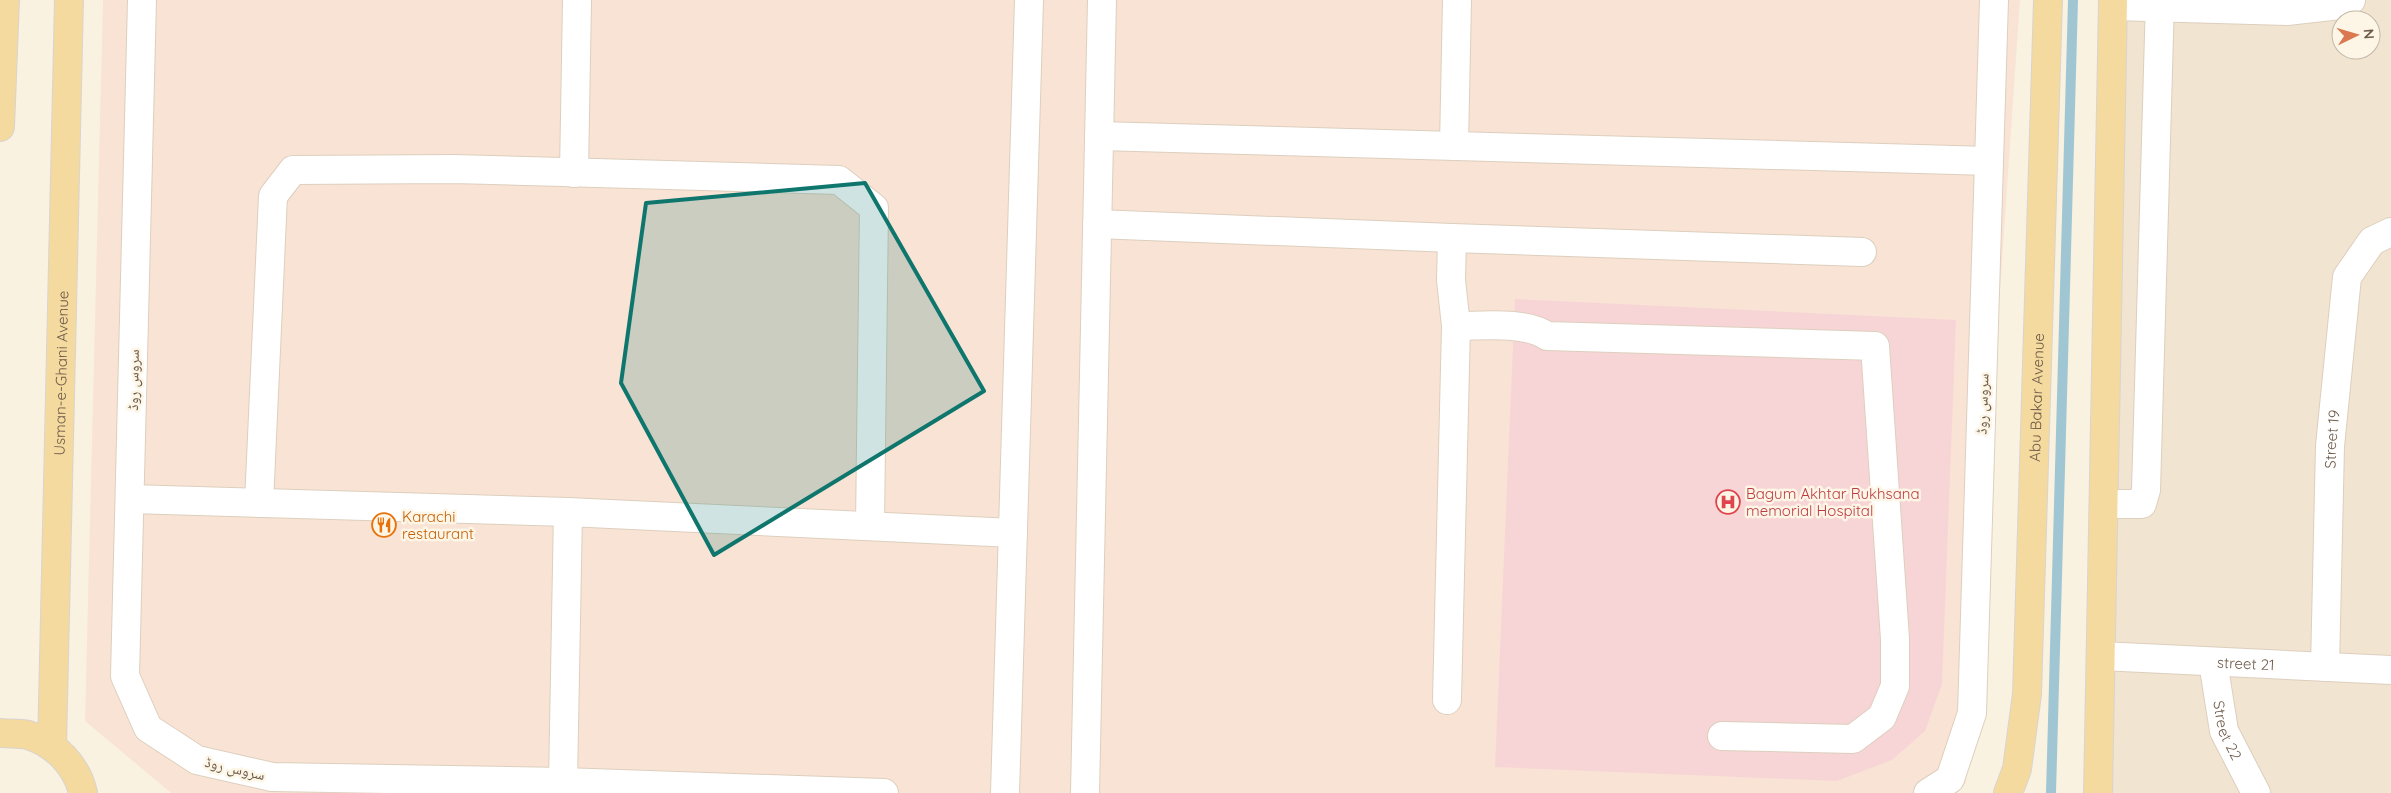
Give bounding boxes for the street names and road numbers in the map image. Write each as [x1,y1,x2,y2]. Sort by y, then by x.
street label: Usman-e-Ghani Avenue [49,290,72,456]
street label: Abu Bakar Avenue [2025,333,2047,462]
street label: سروس روڈ [123,349,144,411]
street label: سروس روڈ [1971,373,1994,435]
street label: Street 19 [2320,409,2343,469]
street label: street 21 [2217,652,2275,674]
street label: Street 22 [2210,699,2247,763]
street label: سروس روڈ [203,752,267,785]

